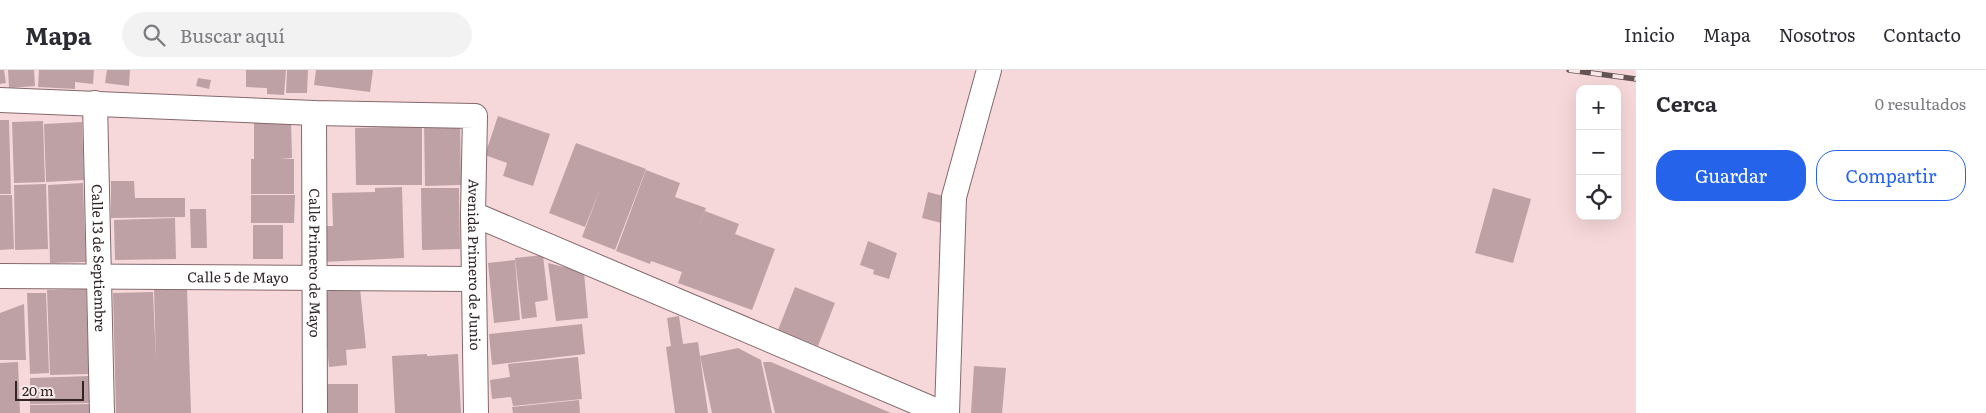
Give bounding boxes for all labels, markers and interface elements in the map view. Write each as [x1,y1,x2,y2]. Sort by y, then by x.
search box [122,12,472,57]
text: Mapa [25,17,92,52]
icon: search [140,21,168,49]
text: Buscar aquí [180,21,285,49]
text: Inicio [1624,21,1675,48]
text: Mapa [1703,21,1751,48]
text: Nosotros [1779,21,1855,48]
text: Contacto [1883,21,1961,48]
map controls [1576,85,1621,220]
button: + [1576,85,1621,130]
text: Cerca [1656,87,1717,118]
text: 0 resultados [1875,91,1966,115]
button: − [1576,130,1621,175]
button: Guardar [1656,150,1806,201]
button: Compartir [1816,150,1966,201]
button: locate [1576,175,1621,220]
street label: Avenida Primero de Junio [464,179,486,351]
street label: Calle 13 de Septiembre [88,184,111,332]
street label: Calle Primero de Mayo [305,188,326,338]
street label: Calle 5 de Mayo [187,266,289,287]
scale bar [15,378,84,401]
text: 20 m [22,380,54,400]

